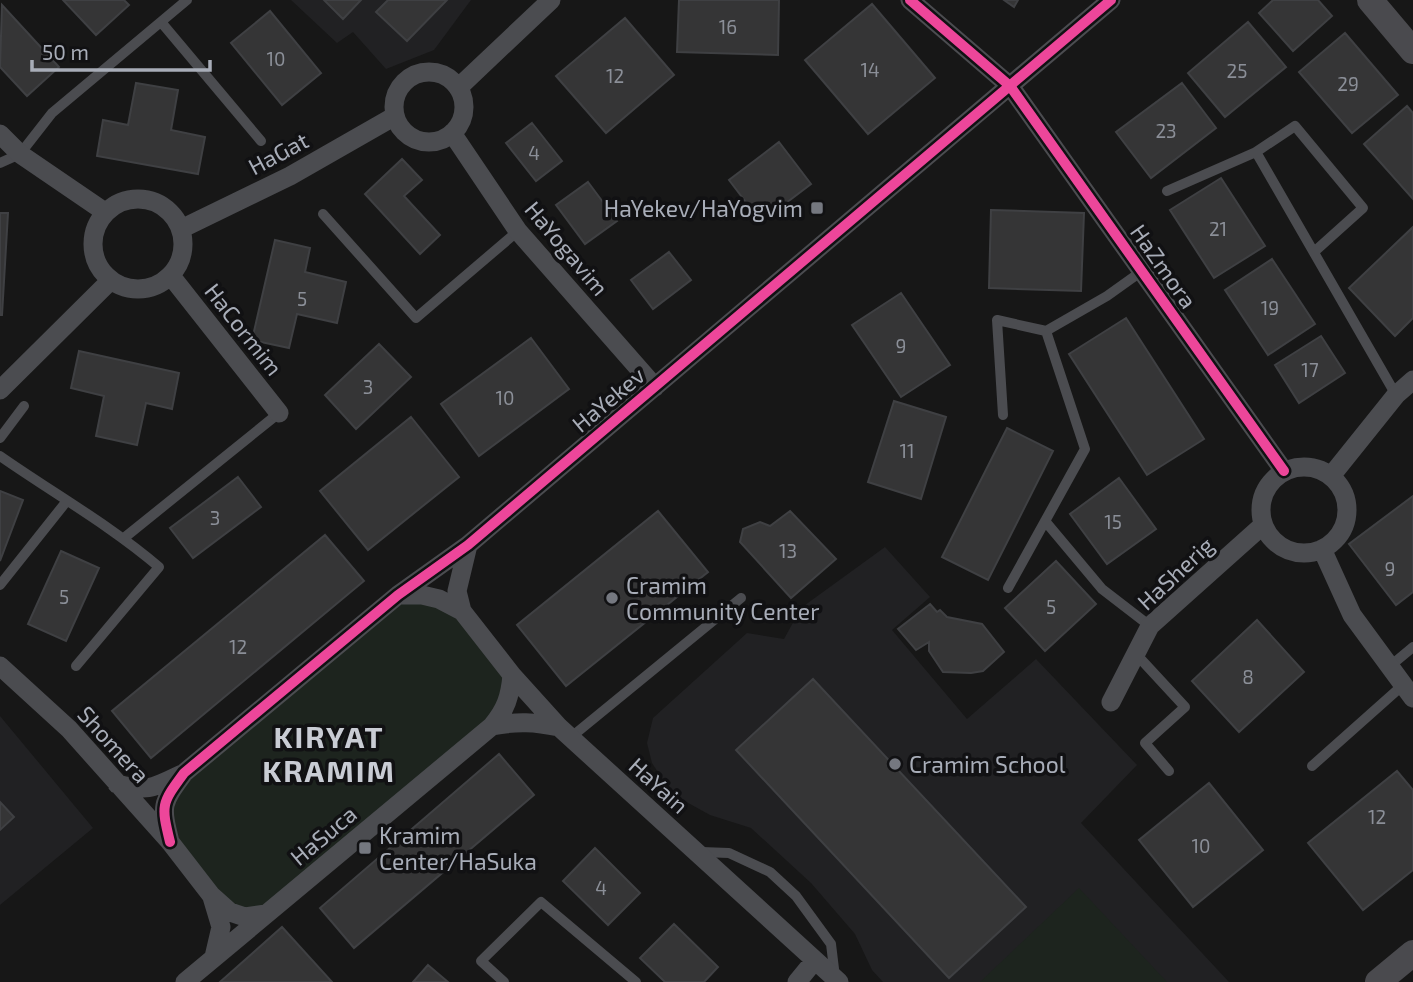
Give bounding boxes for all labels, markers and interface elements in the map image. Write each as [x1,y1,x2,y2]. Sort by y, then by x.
house number: 16 [719,15,737,38]
scale bar [32,28,210,72]
text: 50 m [42,39,89,64]
house number: 10 [266,47,286,70]
house number: 14 [860,58,880,81]
house number: 25 [1227,59,1247,82]
house number: 12 [606,64,624,87]
house number: 29 [1337,72,1359,95]
house number: 23 [1155,119,1177,142]
street label: HaGat [243,126,313,180]
house number: 4 [528,141,540,164]
place label: HaYekev/HaYogvim [604,194,803,222]
street label: HaYogavim [519,195,615,301]
marker: HaYekev/HaYogvim [809,200,825,216]
house number: 21 [1209,217,1227,240]
street label: HaZmora [1125,219,1203,313]
street label: HaCormim [199,277,289,381]
house number: 5 [297,287,307,310]
house number: 19 [1261,296,1279,319]
house number: 9 [896,334,906,357]
house number: 17 [1301,358,1319,381]
street label: HaYekev [566,361,650,437]
house number: 3 [363,375,373,398]
house number: 10 [495,386,515,409]
house number: 11 [899,439,915,462]
house number: 3 [210,506,220,529]
house number: 15 [1104,510,1122,533]
street label: HaSherig [1131,530,1219,615]
house number: 13 [779,539,797,562]
house number: 9 [1385,557,1395,580]
place label: Cramim Community Center [626,571,819,625]
house number: 5 [59,585,69,608]
marker: Cramim Community Center [604,590,620,606]
house number: 5 [1046,595,1056,618]
house number: 12 [229,635,247,658]
house number: 8 [1242,665,1254,688]
street label: Shomera [72,700,156,788]
district label: KIRYAT KRAMIM [262,718,396,788]
place label: Cramim School [909,750,1066,778]
street label: HaYain [624,751,694,819]
marker: Cramim School [887,756,903,772]
street label: HaSuca [284,799,362,871]
house number: 12 [1368,805,1386,828]
place label: Kramim Center/HaSuka [379,821,537,875]
house number: 10 [1191,834,1211,857]
marker: Kramim Center/HaSuka [357,840,373,856]
house number: 4 [595,876,607,899]

